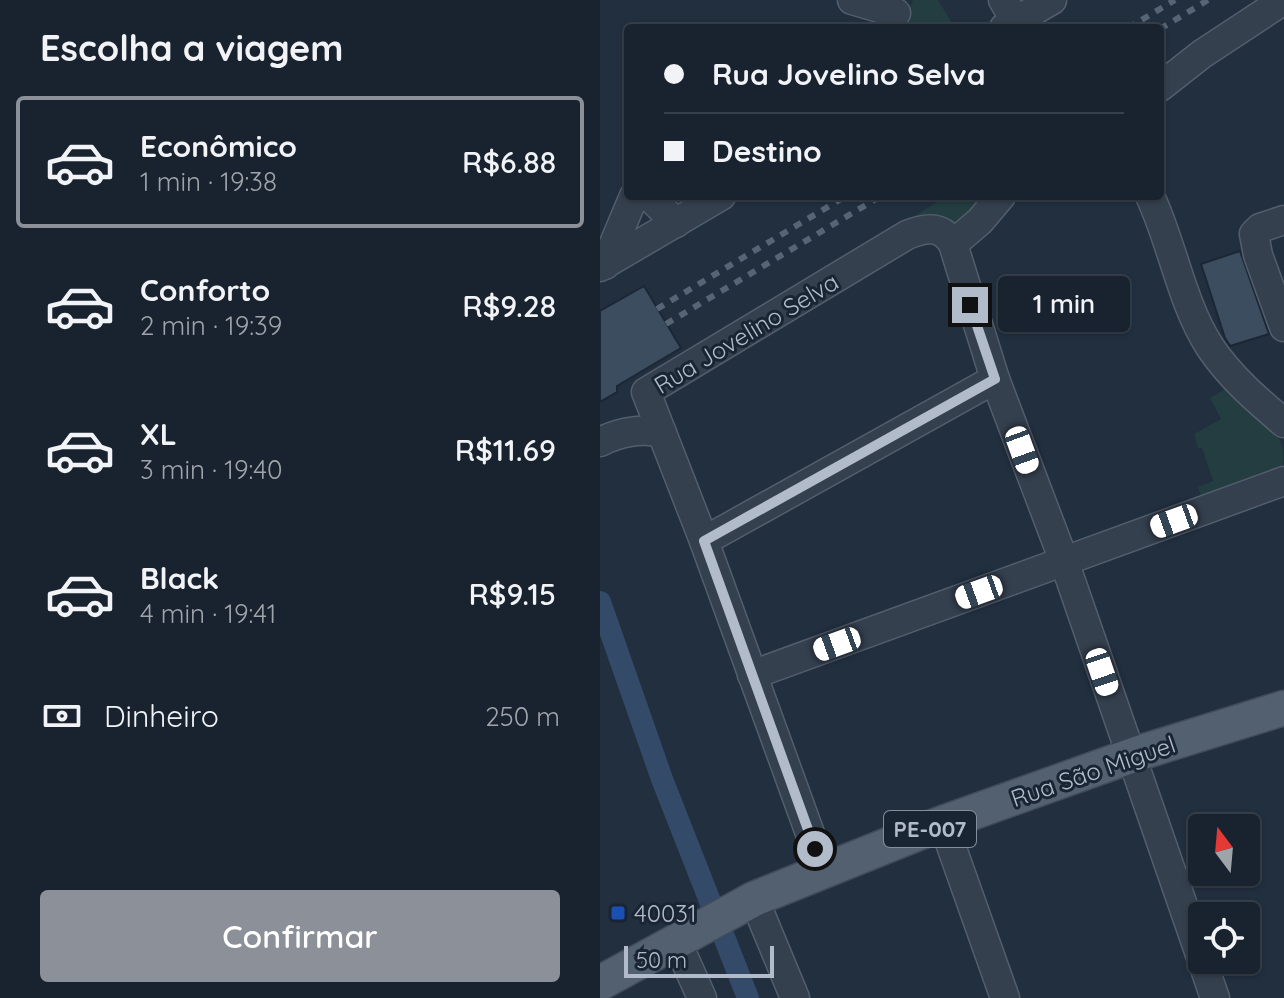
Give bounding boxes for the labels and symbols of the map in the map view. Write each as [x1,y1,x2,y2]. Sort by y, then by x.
street label: Rua Jovelino Selva [648,266,844,400]
callout: 1 min [998,277,1130,333]
route end [952,287,988,323]
car [1003,423,1041,477]
car [1147,502,1201,540]
car [952,573,1006,611]
car [810,625,864,663]
car [1083,645,1121,699]
street label: Rua São Miguel [1007,729,1179,813]
road number: PE-007 [884,811,976,847]
north arrow [1188,814,1260,886]
route start [797,831,833,867]
place label: 40031 [634,898,697,928]
marker: 40031 [609,904,627,922]
scale bar [624,942,774,978]

